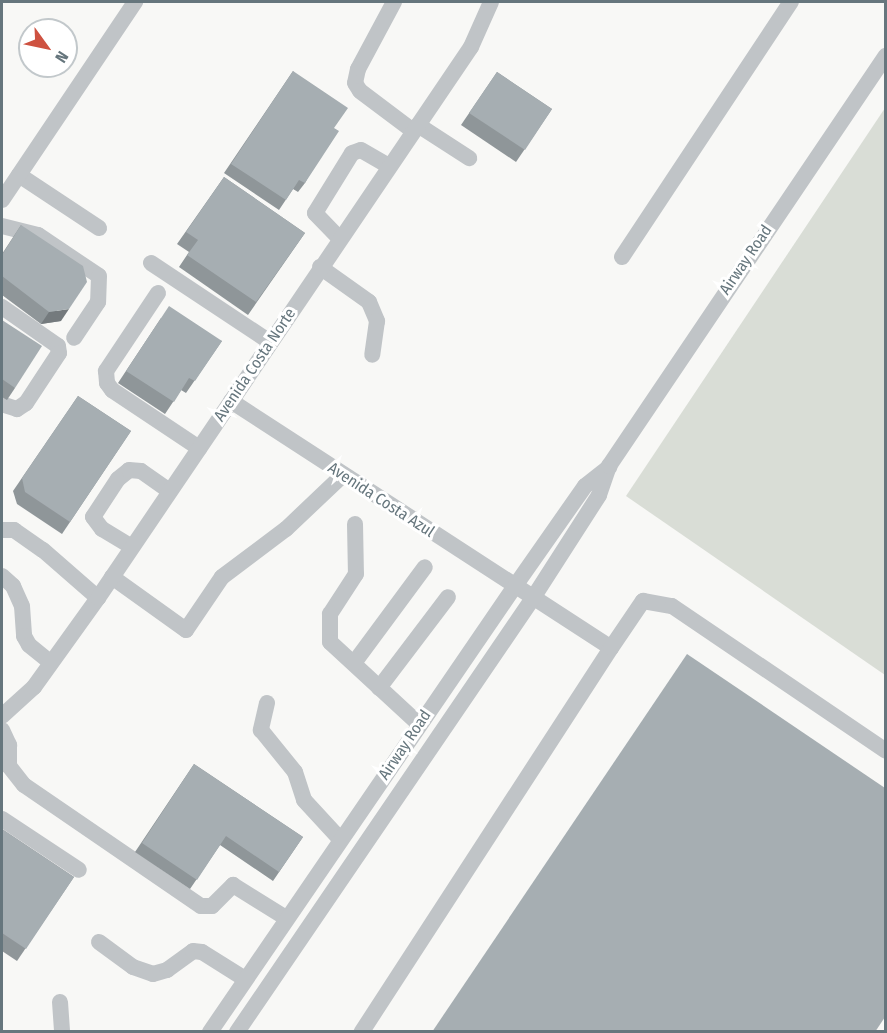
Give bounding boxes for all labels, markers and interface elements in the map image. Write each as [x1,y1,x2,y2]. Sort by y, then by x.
north arrow [18,18,78,78]
text: N [51,48,72,66]
street label: Airway Road [716,221,776,299]
street label: Avenida Costa Norte [210,305,300,425]
street label: Avenida Costa Azul [324,458,438,542]
street label: Airway Road [375,706,435,784]

